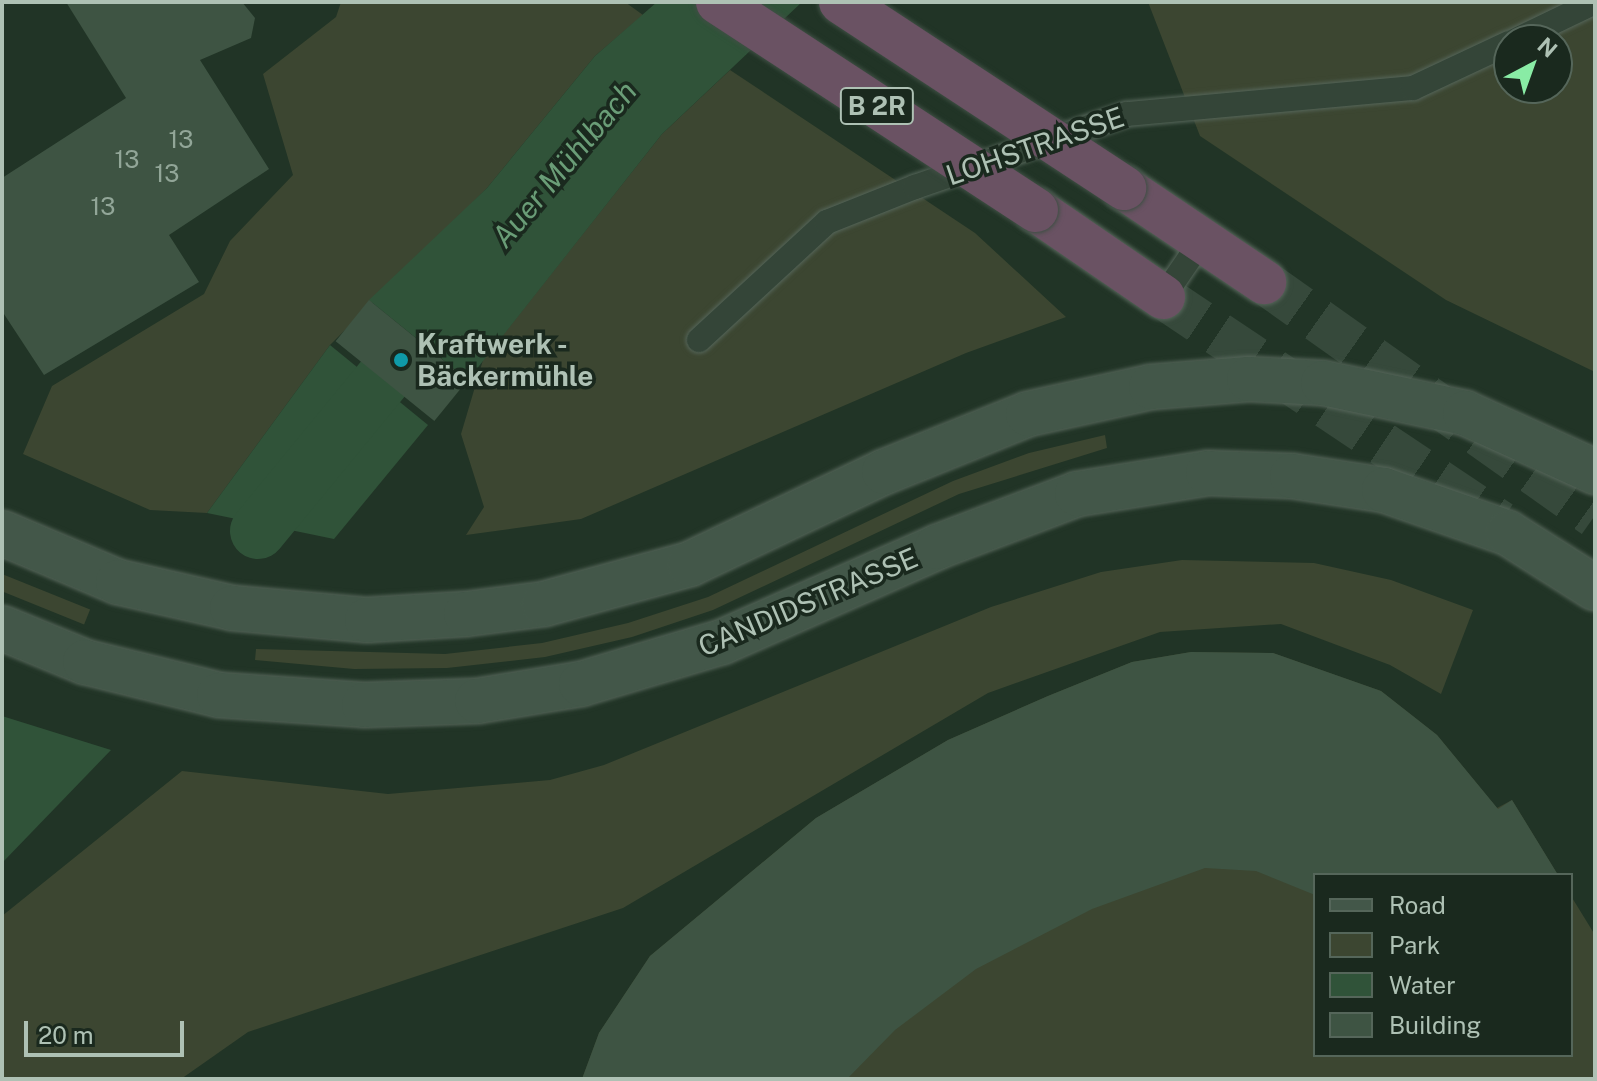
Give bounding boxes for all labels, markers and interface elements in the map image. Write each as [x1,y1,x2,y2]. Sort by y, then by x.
north arrow [1493,24,1573,104]
text: N [1532,32,1562,63]
water label: Auer Mühlbach [484,74,644,254]
road number: B 2R [839,84,915,128]
street label: LOHSTRASSE [942,100,1128,192]
house number: 13 [169,126,193,154]
house number: 13 [115,146,139,174]
house number: 13 [155,160,179,188]
house number: 13 [91,193,115,221]
place label: Kraftwerk - Bäckermühle [417,327,593,393]
marker: Kraftwerk - Bäckermühle [392,351,410,369]
street label: CANDIDSTRASSE [693,541,923,663]
legend [1313,873,1573,1057]
text: Road [1389,891,1446,919]
text: Park [1389,931,1440,959]
text: Water [1389,971,1456,999]
scale bar [28,1005,188,1055]
text: Building [1389,1011,1481,1039]
text: 20 m [38,1021,94,1049]

